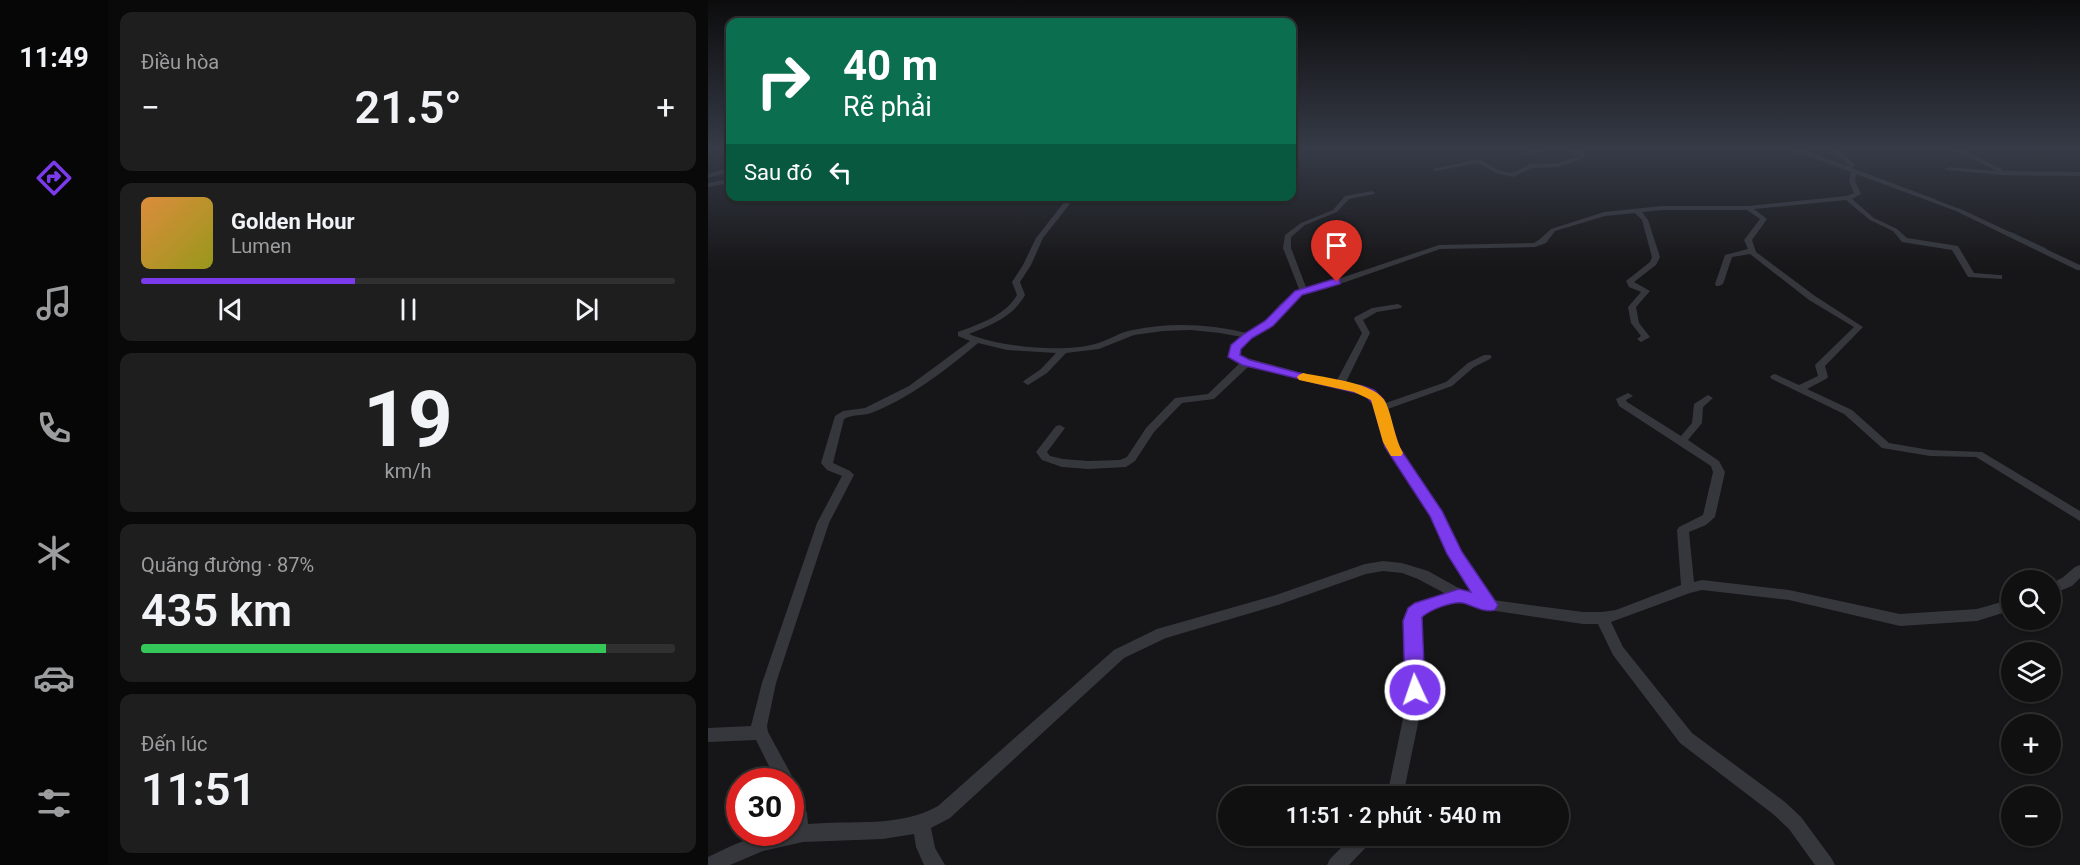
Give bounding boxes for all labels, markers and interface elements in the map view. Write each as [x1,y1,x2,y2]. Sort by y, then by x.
text: 40 m [843,41,938,90]
text: 11:49 [19,42,89,74]
icon: right [744,42,822,120]
text: Điều hòa [141,50,219,74]
text: 21.5° [354,81,462,134]
text: − [141,88,160,127]
text: + [656,88,675,127]
text: Rẽ phải [843,91,932,123]
icon: left [824,156,857,189]
icon: directions [33,157,75,199]
text: Sau đó [744,160,812,185]
text: Golden Hour [231,209,355,234]
pin [1311,220,1362,282]
icon: arrive [1320,229,1353,262]
text: Lumen [231,234,292,258]
icon: music [33,282,75,324]
icon: previous [214,293,247,326]
icon: pause [392,293,425,326]
icon: next [570,293,603,326]
text: 19 [363,374,453,465]
icon: phone [33,407,75,449]
text: km/h [385,459,431,483]
icon: climate [33,532,75,574]
text: Quãng đường · 87% [141,553,314,577]
map controls [2001,570,2061,846]
button: search [2001,570,2061,630]
text: 435 km [141,584,292,637]
button: layers [2001,642,2061,702]
icon: car [33,657,75,699]
position arrow [1383,658,1447,722]
button: + [2001,714,2061,774]
text: Đến lúc [141,732,207,756]
text: 11:51 [141,763,256,816]
speed limit sign: 30 [726,768,804,846]
icon: filters [33,782,75,824]
button: − [2001,786,2061,846]
text: 11:51 · 2 phút · 540 m [1286,803,1501,828]

